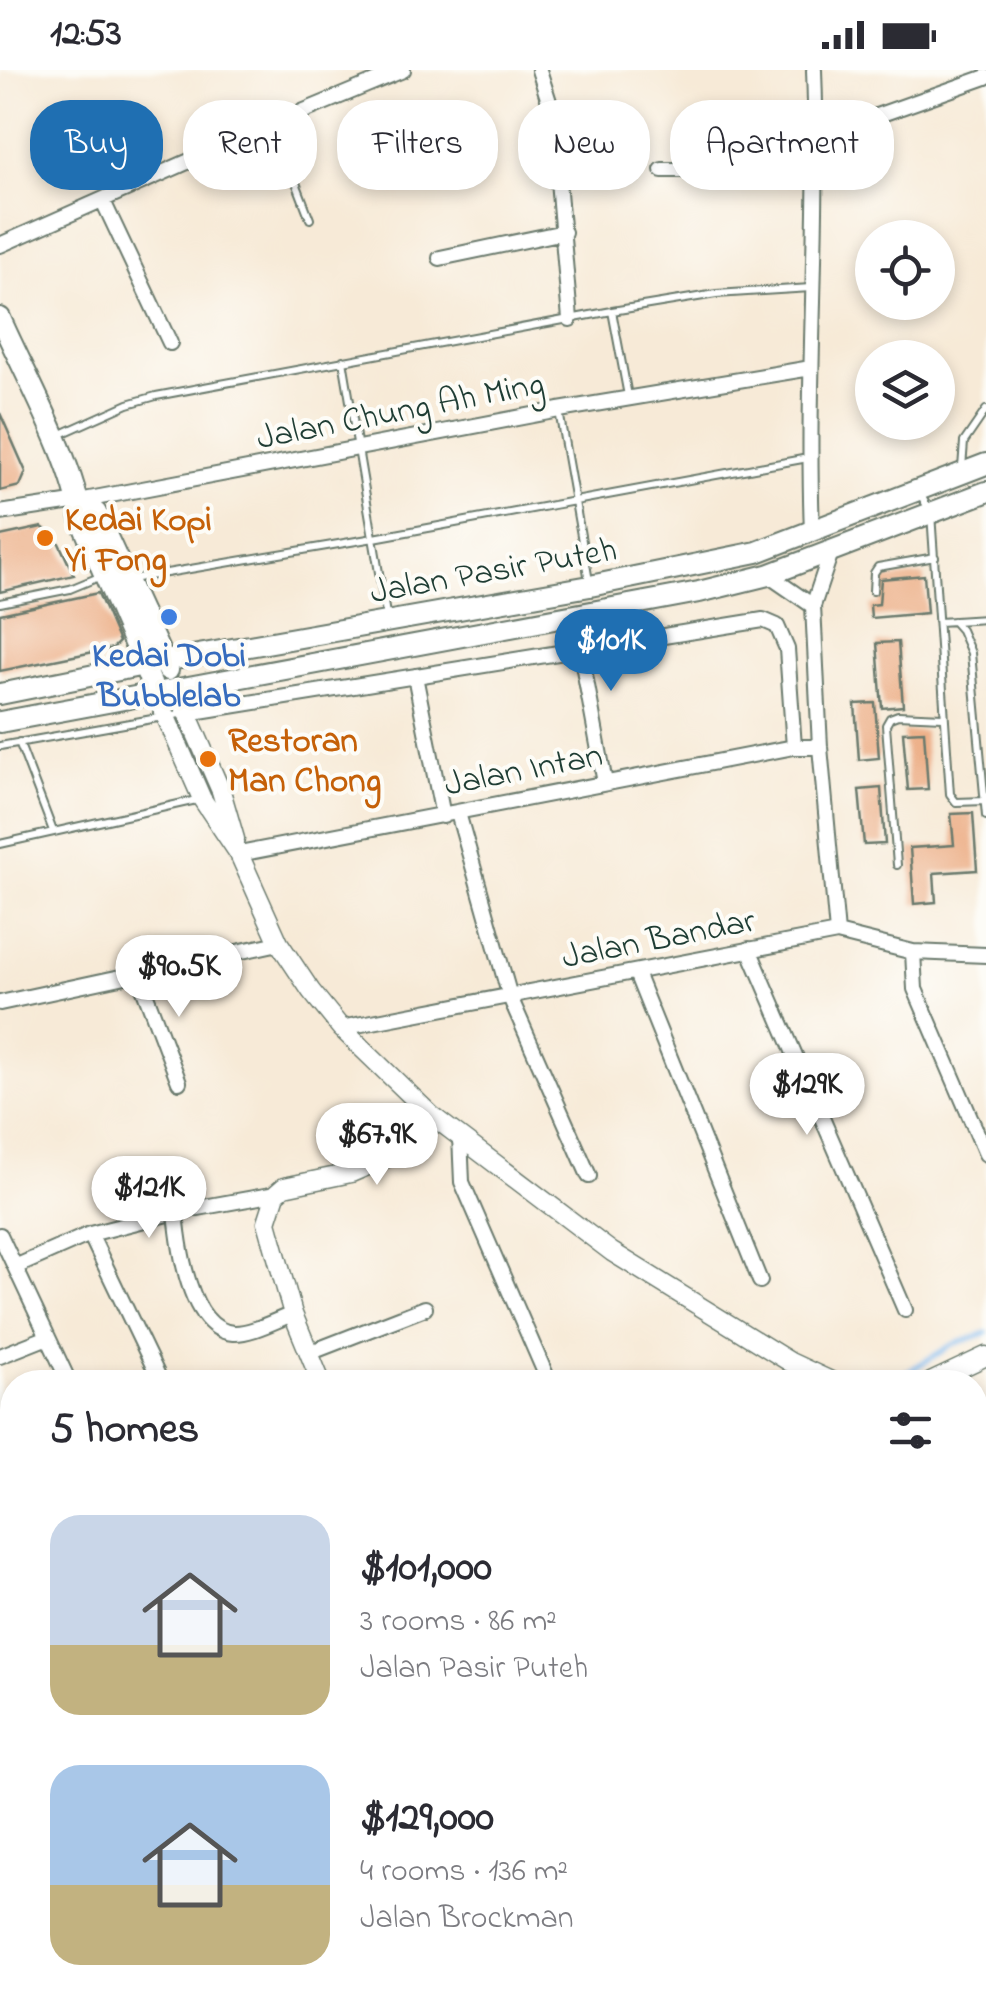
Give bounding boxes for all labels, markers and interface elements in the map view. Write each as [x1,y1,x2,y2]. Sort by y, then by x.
text: 12:53 [50,7,122,63]
chip: Buy [30,100,163,190]
chip: Rent [183,100,317,190]
chip: Filters [337,100,498,190]
chip: New [518,100,650,190]
chip: Apartment [670,100,894,190]
map controls [855,220,955,440]
button: locate [855,220,955,320]
button: layers [855,340,955,440]
street label: Jalan Chung Ah Ming [253,360,549,465]
place label: Kedai Kopi Yi Fong [64,496,212,588]
street label: Jalan Pasir Puteh [366,526,621,619]
marker: Kedai Kopi Yi Fong [34,527,56,549]
marker: Kedai Dobi Bubblelab [158,606,180,628]
pin: $101K [541,609,681,694]
text: $101K [576,618,646,665]
place label: Kedai Dobi Bubblelab [92,632,246,723]
place label: Restoran Man Chong [228,717,381,809]
street label: Jalan Intan [440,731,607,812]
marker: Restoran Man Chong [197,748,219,770]
street label: Jalan Bandar [558,897,760,984]
pin: $90.5K [98,935,260,1020]
text: $90.5K [137,944,221,991]
pin: $129K [737,1053,877,1138]
text: $129K [772,1062,842,1109]
pin: $67.9K [296,1103,458,1188]
text: $67.9K [338,1112,416,1159]
pin: $121K [79,1156,219,1241]
text: $121K [113,1165,185,1212]
text: 5 homes [50,1400,199,1461]
icon: filters [883,1403,938,1458]
text: $101,000 [360,1538,492,1599]
icon: home [130,1555,250,1675]
text: 3 rooms · 86 m² [360,1599,557,1646]
text: Jalan Pasir Puteh [360,1646,588,1693]
text: $129,000 [360,1788,494,1849]
icon: home [130,1805,250,1925]
text: 4 rooms · 136 m² [360,1849,568,1896]
text: Jalan Brockman [360,1896,574,1943]

